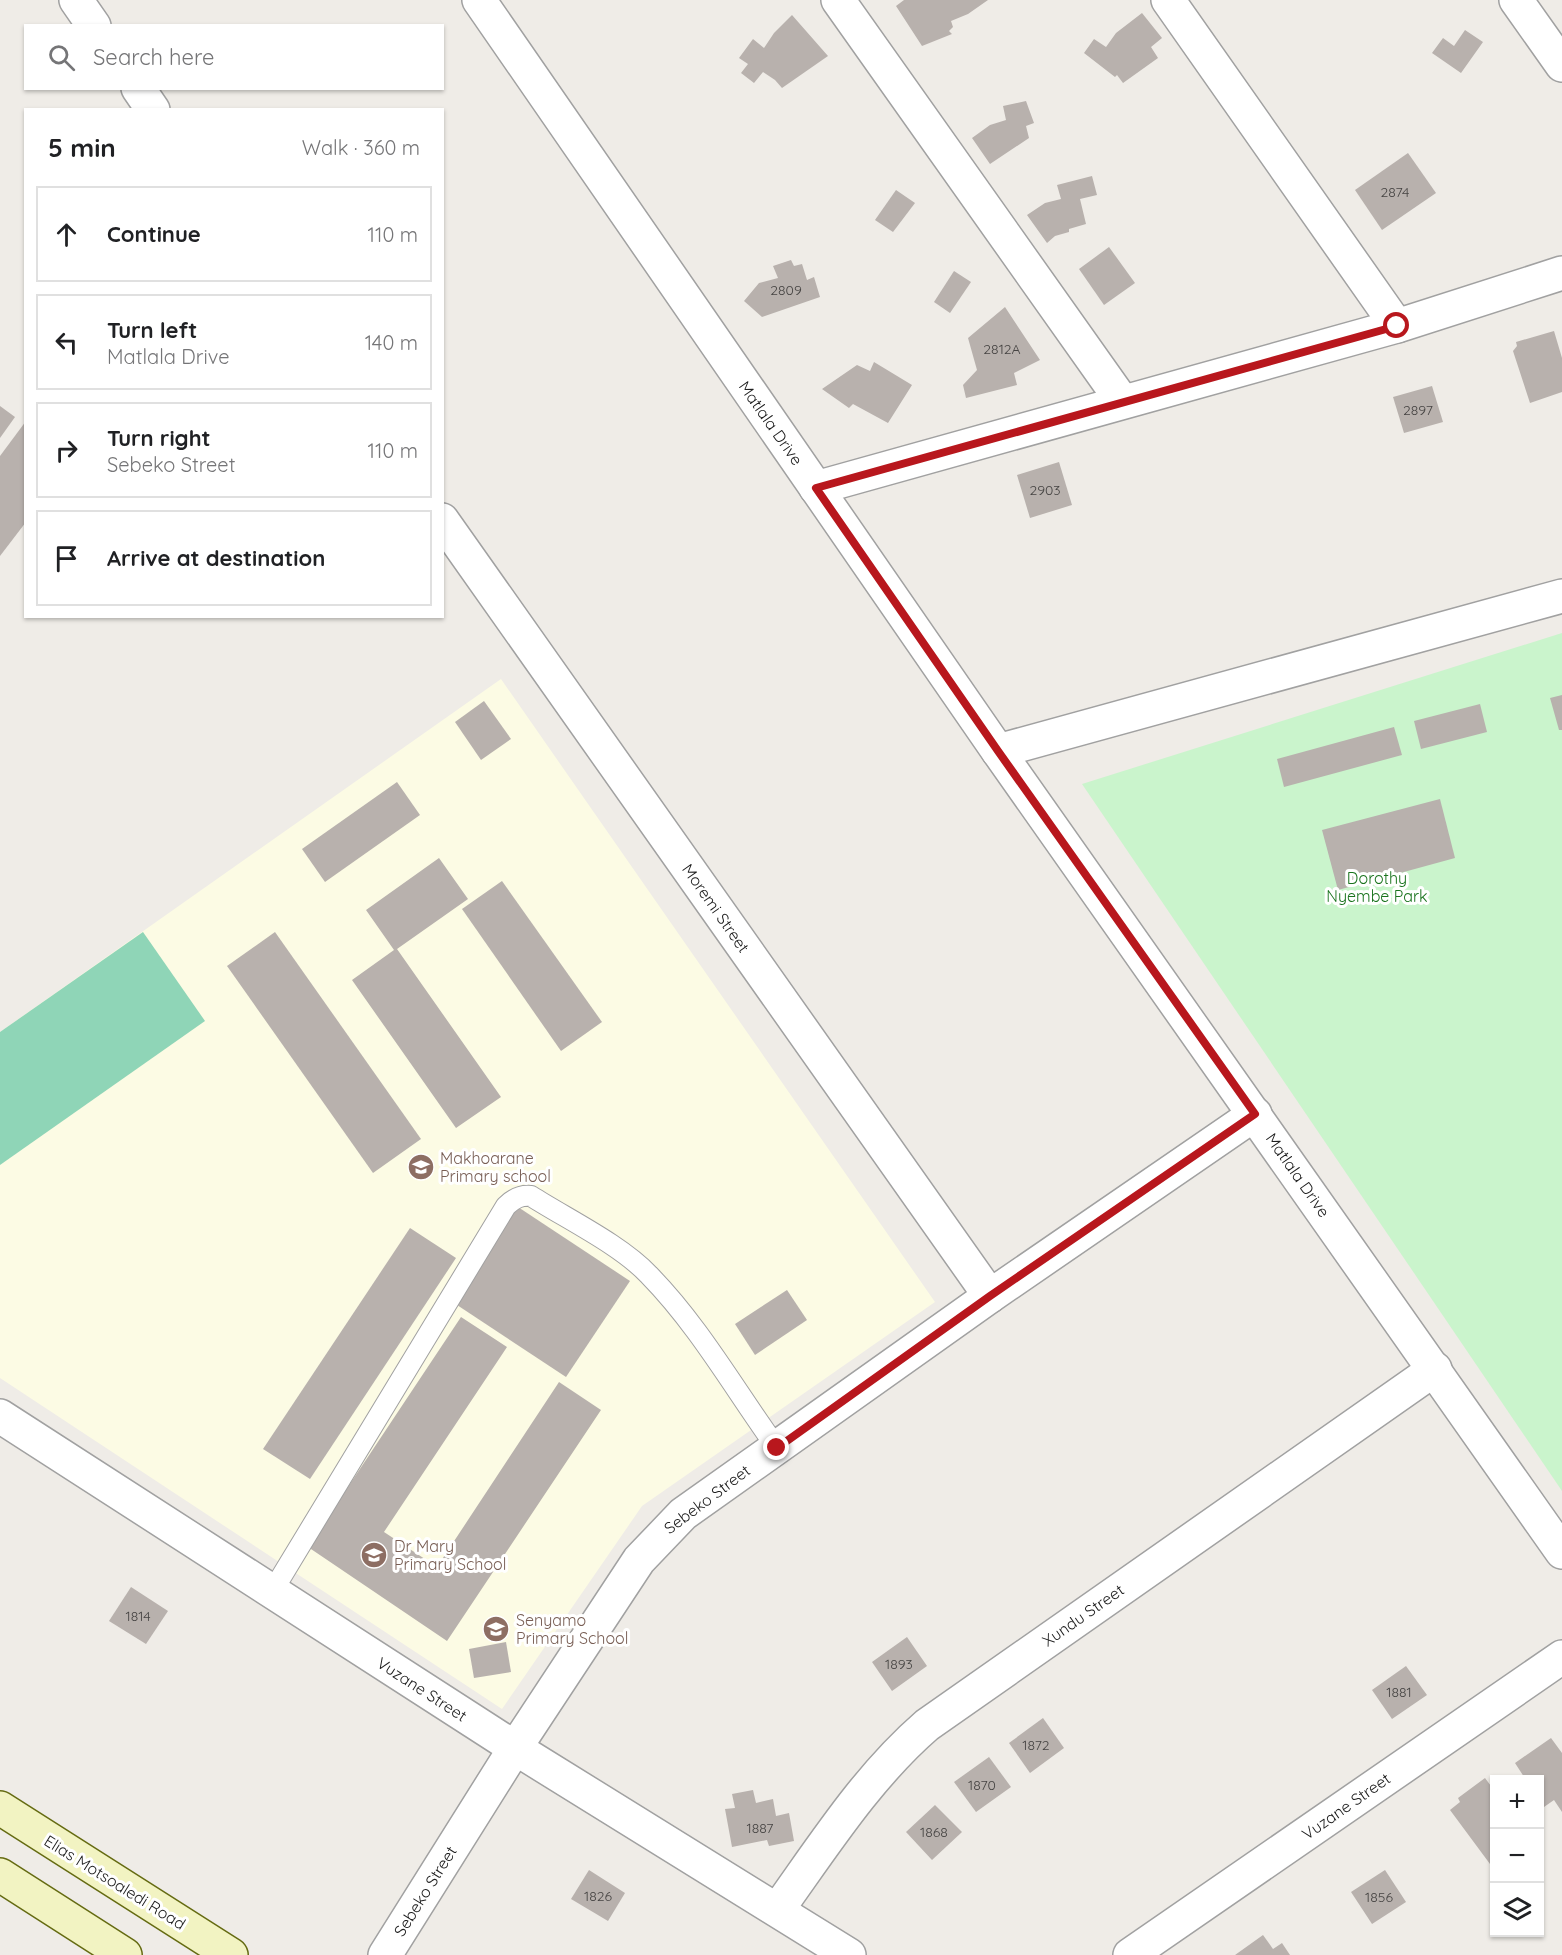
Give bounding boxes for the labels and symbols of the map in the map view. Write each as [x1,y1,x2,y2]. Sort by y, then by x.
house number: 2874 [1381,183,1409,201]
house number: 2809 [770,281,802,299]
route start [1383,312,1409,338]
house number: 2812A [983,340,1021,358]
street label: Matlala Drive [735,377,807,469]
house number: 2897 [1403,401,1433,419]
house number: 2903 [1029,481,1061,499]
street label: Moremi Street [678,860,754,956]
park label: Dorothy Nyembe Park [1326,868,1428,906]
street label: Matlala Drive [1262,1129,1334,1221]
place label: Makhoarane Primary school [440,1148,551,1186]
school or university icon: Makhoarane Primary school [406,1152,436,1182]
route end [763,1434,789,1460]
street label: Sebeko Street [660,1460,754,1538]
place label: Dr Mary Primary School [394,1536,506,1574]
school or university icon: Dr Mary Primary School [359,1540,389,1570]
street label: Xundu Street [1038,1580,1128,1650]
house number: 1814 [125,1607,151,1625]
place label: Senyamo Primary School [516,1610,628,1648]
school or university icon: Senyamo Primary School [481,1614,511,1644]
street label: Vuzane Street [373,1652,471,1726]
house number: 1893 [885,1655,913,1673]
house number: 1881 [1386,1683,1412,1701]
house number: 1872 [1022,1736,1050,1754]
street label: Vuzane Street [1298,1768,1394,1844]
house number: 1870 [968,1776,996,1794]
house number: 1887 [746,1819,774,1837]
house number: 1868 [920,1823,948,1841]
street label: Elias Motsoaledi Road [41,1830,189,1934]
street label: Sebeko Street [389,1842,461,1940]
house number: 1826 [584,1887,612,1905]
house number: 1856 [1365,1888,1393,1906]

